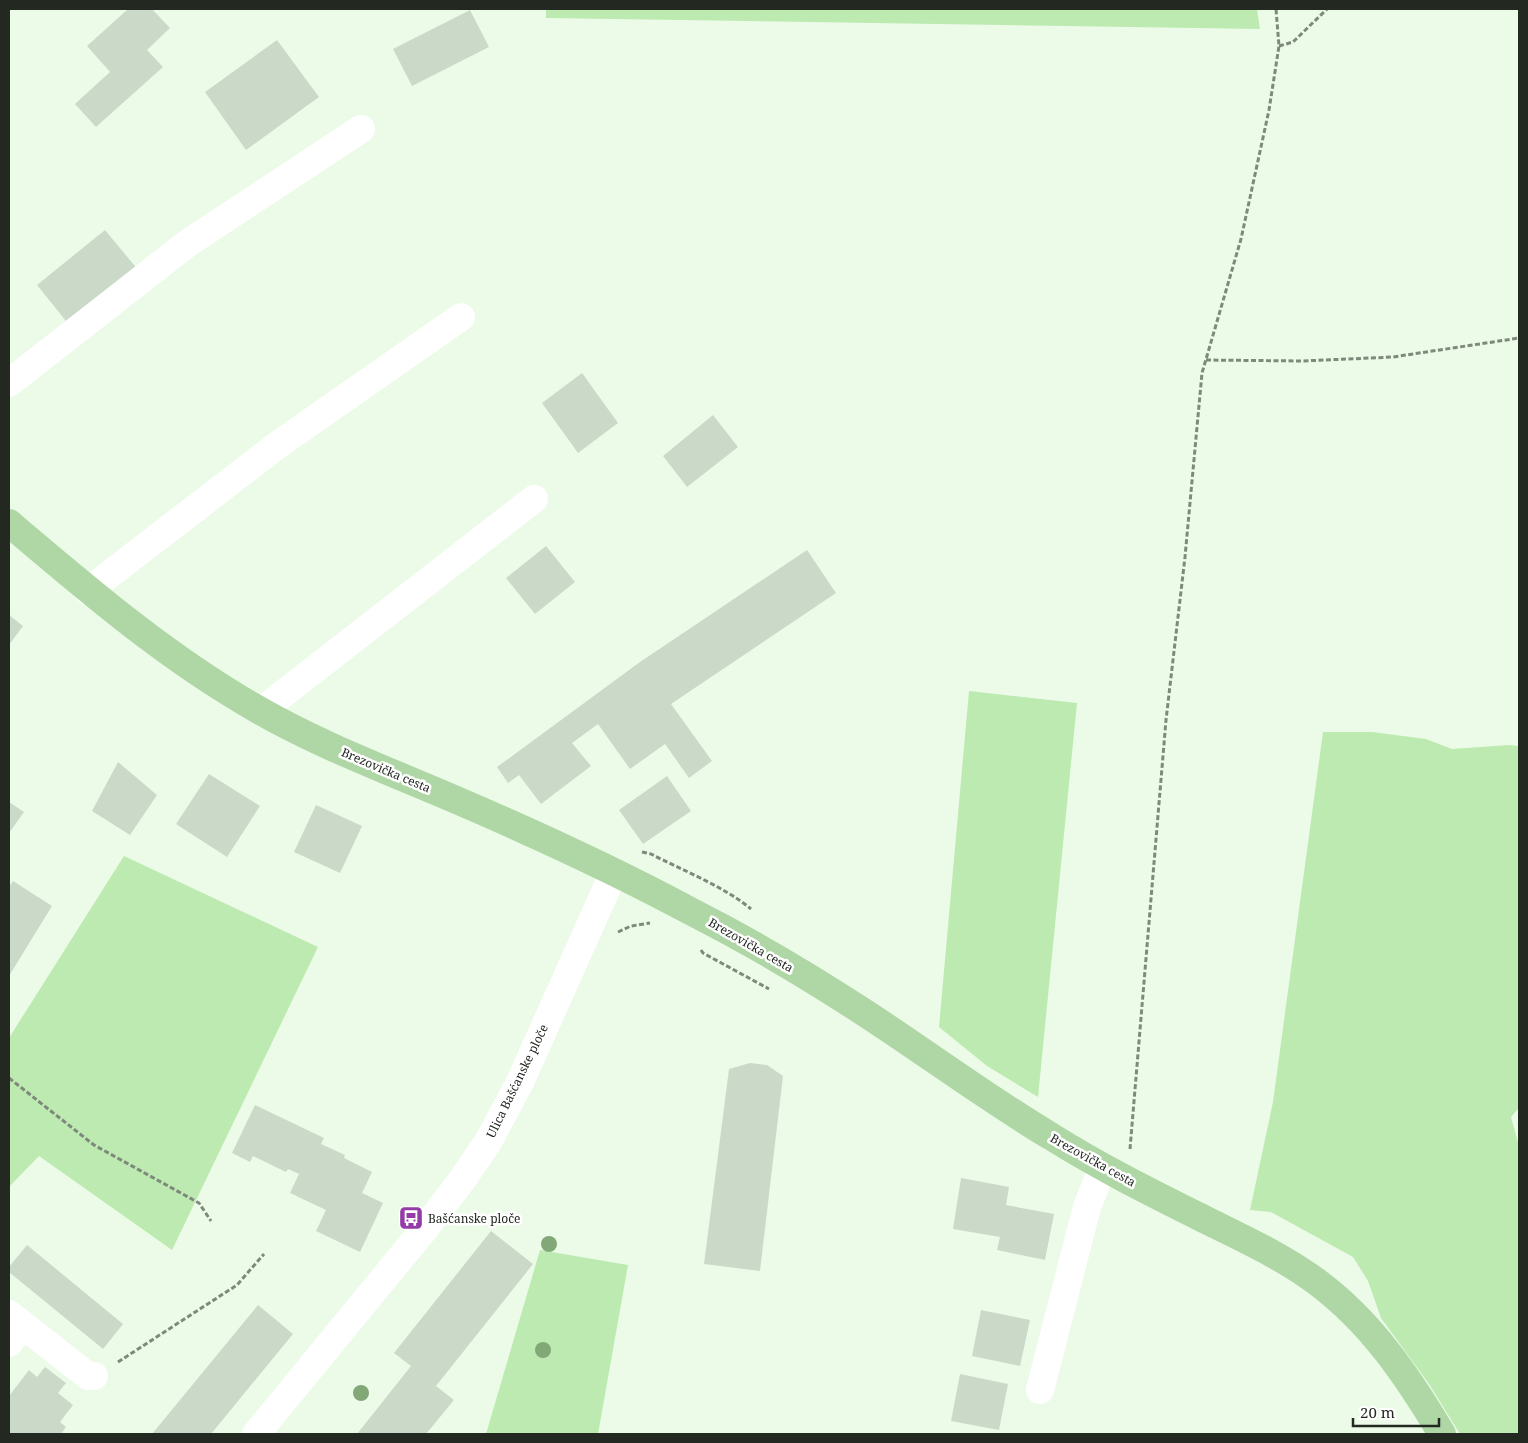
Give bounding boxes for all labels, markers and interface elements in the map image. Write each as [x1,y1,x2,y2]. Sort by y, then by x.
street label: Brezovička cesta [339,744,433,797]
street label: Brezovička cesta [705,914,797,976]
street label: Ulica Bašćanske ploče [482,1021,552,1141]
street label: Brezovička cesta [1047,1129,1139,1191]
bus stop icon: Bašćanske ploče [398,1205,424,1231]
place label: Bašćanske ploče [428,1210,521,1227]
scale bar [1353,1396,1439,1428]
text: 20 m [1360,1402,1395,1422]

